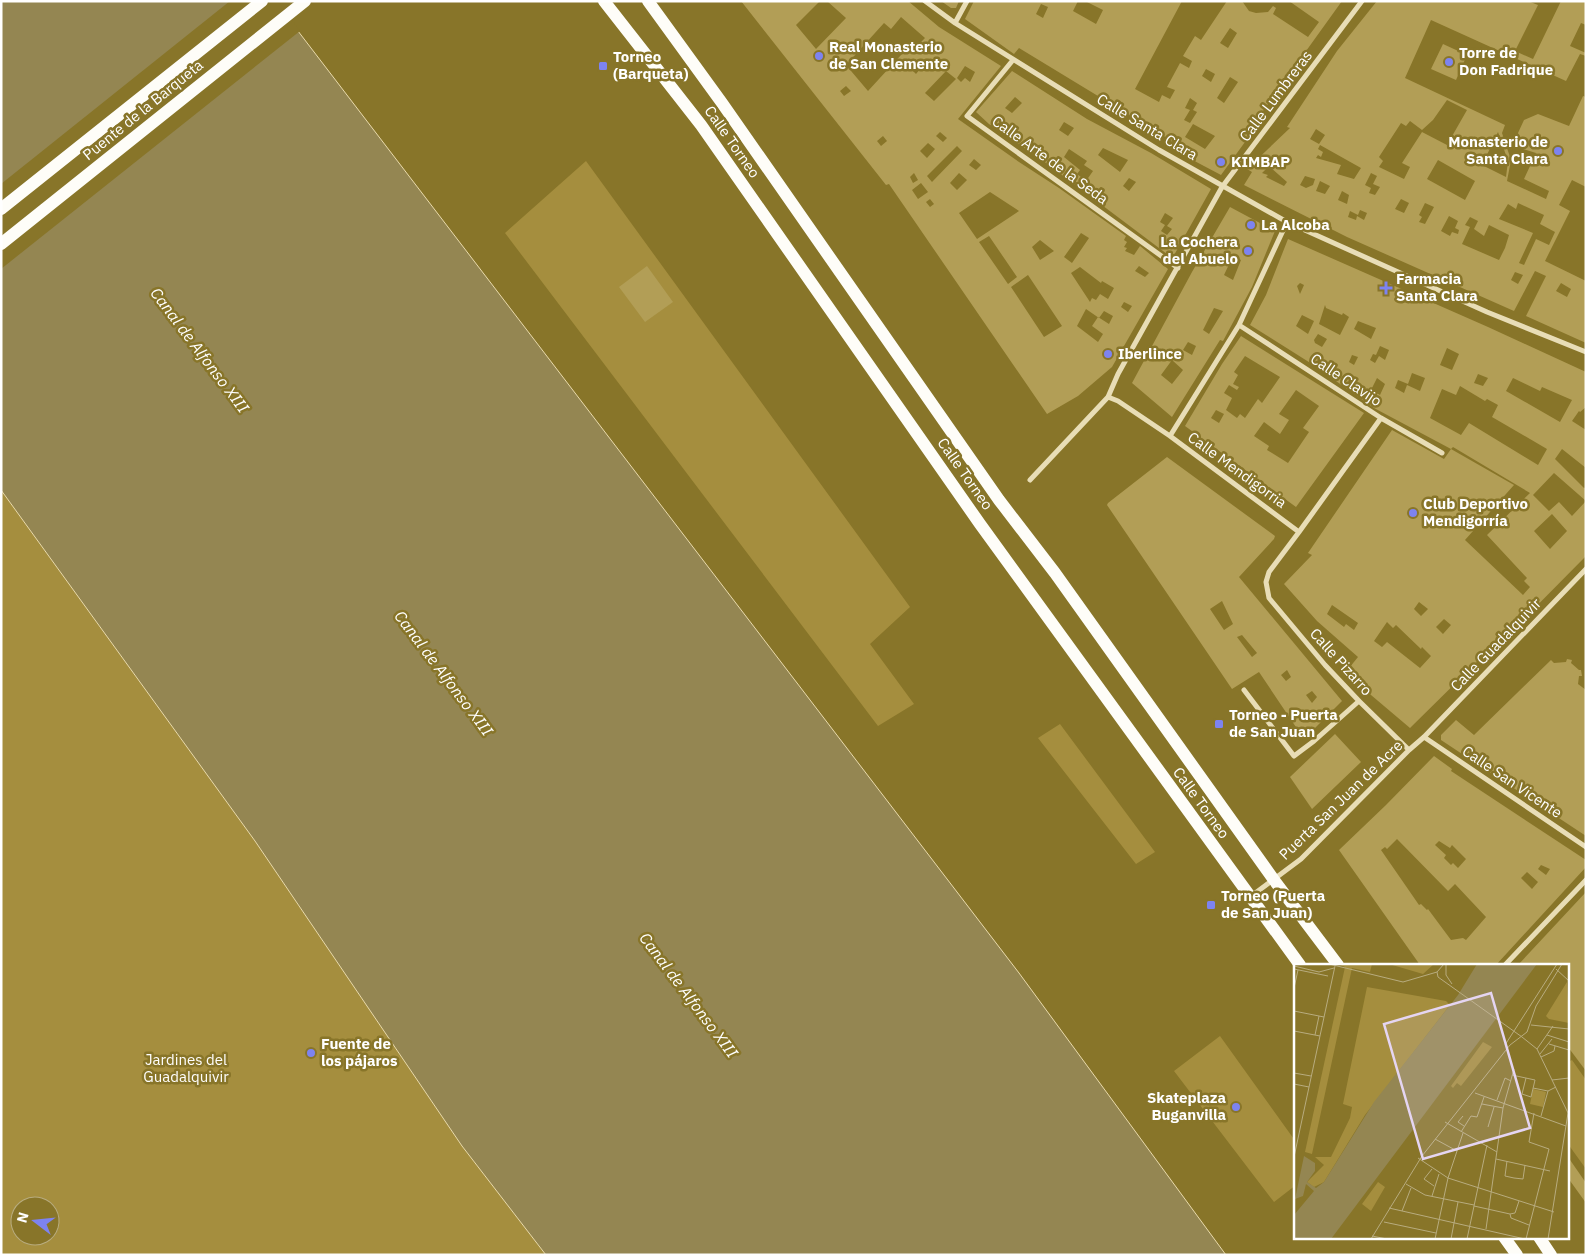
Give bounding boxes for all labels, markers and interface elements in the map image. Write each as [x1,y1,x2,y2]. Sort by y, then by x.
place label: Real Monasterio de San Clemente [829,37,948,73]
place label: Torre de Don Fadrique [1459,43,1553,79]
street label: Calle Lumbreras [1235,46,1316,145]
place label: Torneo (Barqueta) [613,47,688,83]
marker: Real Monasterio de San Clemente [813,50,825,62]
street label: Puente de la Barqueta [79,55,207,164]
marker: Torre de Don Fadrique [1443,56,1455,68]
marker: Torneo (Barqueta) [597,60,609,72]
street label: Calle Santa Clara [1093,89,1201,164]
street label: Calle Torneo [701,102,764,182]
street label: Calle Arte de la Seda [988,111,1112,208]
place label: Monasterio de Santa Clara [1448,132,1548,168]
marker: Monasterio de Santa Clara [1552,145,1564,157]
place label: KIMBAP [1231,152,1290,171]
marker: KIMBAP [1215,156,1227,168]
place label: La Alcoba [1261,215,1330,234]
marker: La Alcoba [1245,219,1257,231]
place label: La Cochera del Abuelo [1160,232,1238,268]
marker: La Cochera del Abuelo [1242,245,1254,257]
place label: Farmacia Santa Clara [1396,269,1478,305]
marker: Farmacia Santa Clara [1380,282,1392,294]
water label: Canal de Alfonso XIII [146,283,254,417]
place label: Iberlince [1118,344,1182,363]
marker: Iberlince [1102,348,1114,360]
street label: Calle Clavijo [1307,349,1385,410]
street label: Calle Mendigorria [1184,427,1290,512]
street label: Calle Torneo [934,434,997,514]
place label: Club Deportivo Mendigorría [1423,494,1528,530]
marker: Club Deportivo Mendigorría [1407,507,1419,519]
street label: Calle Guadalquivir [1446,594,1545,695]
water label: Canal de Alfonso XIII [390,606,498,740]
street label: Calle Pizarro [1306,624,1377,699]
place label: Torneo - Puerta de San Juan [1229,705,1338,741]
marker: Torneo - Puerta de San Juan [1213,718,1225,730]
street label: Puerta San Juan de Acre [1275,736,1406,864]
street label: Calle San Vicente [1459,741,1566,822]
street label: Calle Torneo [1169,763,1234,842]
place label: Torneo (Puerta de San Juan) [1221,886,1326,922]
marker: Torneo (Puerta de San Juan) [1205,899,1217,911]
water label: Canal de Alfonso XIII [635,928,743,1062]
inset map [1294,964,1570,1238]
place label: Fuente de los pájaros [321,1034,398,1070]
marker: Fuente de los pájaros [305,1047,317,1059]
park label: Jardines del Guadalquivir [143,1050,229,1086]
place label: Skateplaza Buganvilla [1147,1088,1226,1124]
marker: Skateplaza Buganvilla [1230,1101,1242,1113]
north arrow [10,1196,60,1246]
text: N [12,1210,33,1225]

